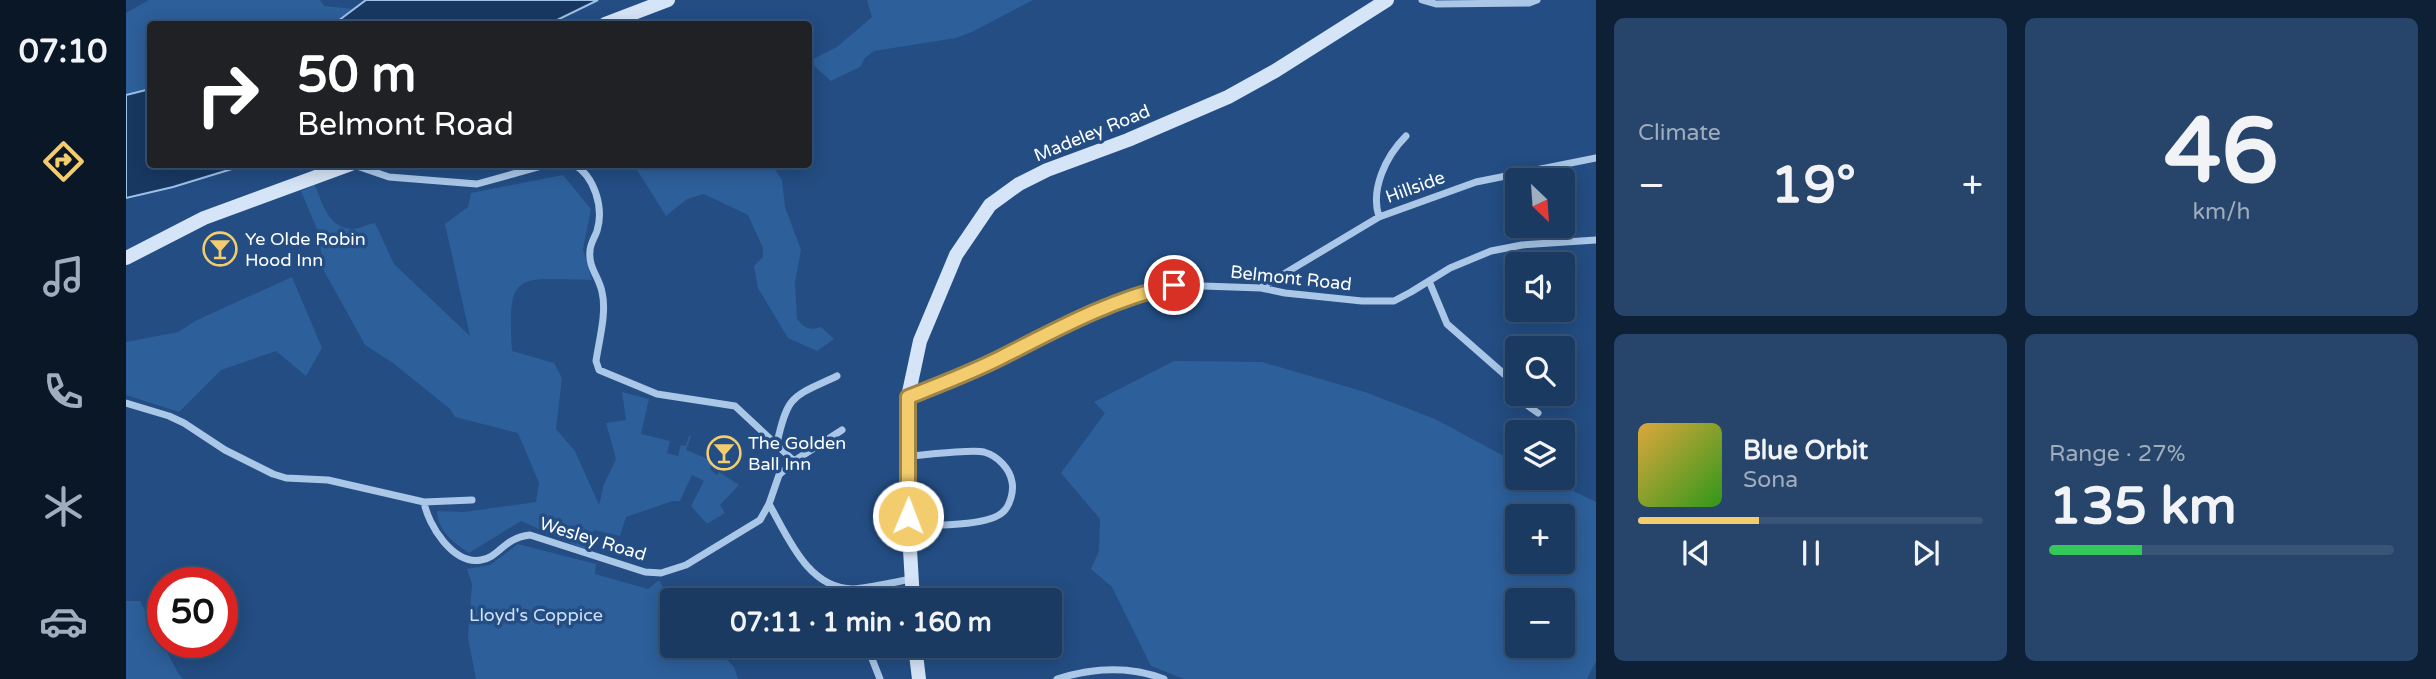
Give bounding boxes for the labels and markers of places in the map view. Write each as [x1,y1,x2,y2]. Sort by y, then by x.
place label: Ye Olde Robin Hood Inn [245,228,366,271]
bar icon: Ye Olde Robin Hood Inn [201,230,239,268]
pin [1144,255,1204,315]
place label: The Golden Ball Inn [748,432,846,475]
bar icon: The Golden Ball Inn [705,434,743,472]

